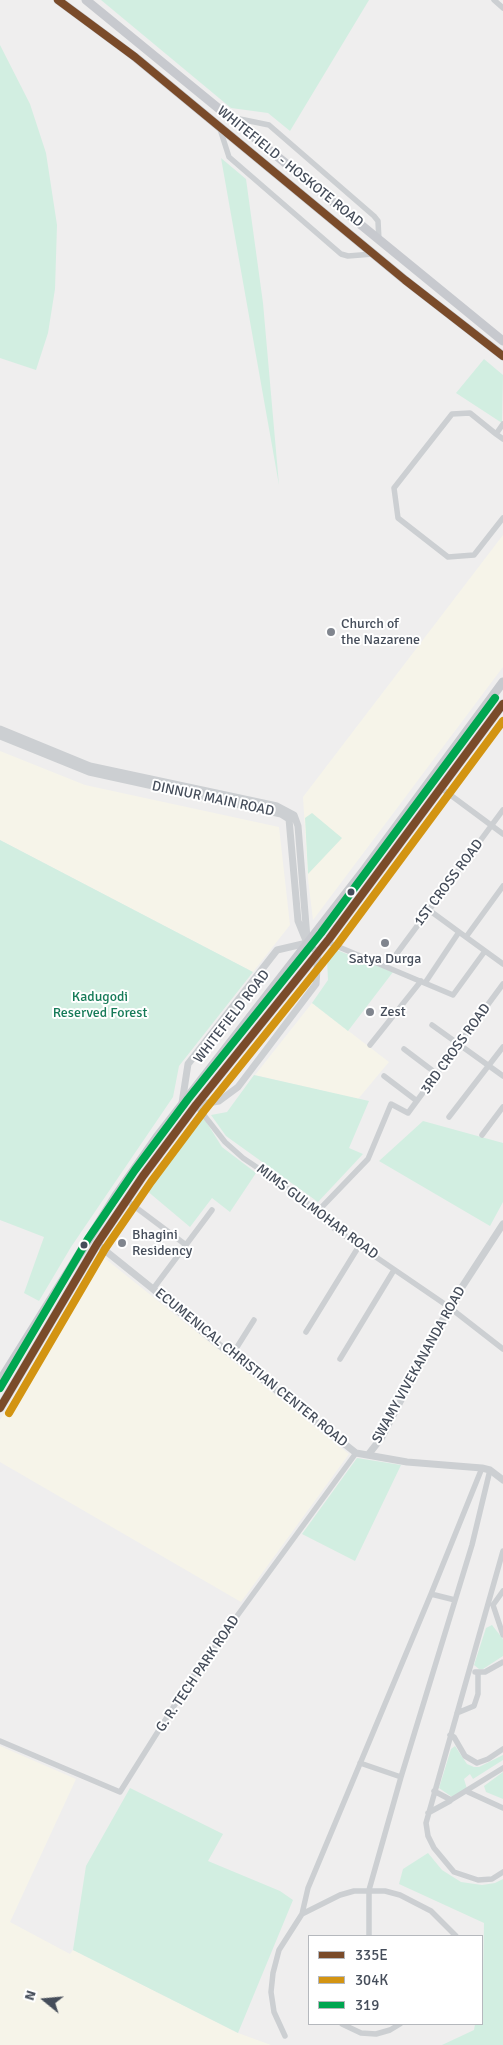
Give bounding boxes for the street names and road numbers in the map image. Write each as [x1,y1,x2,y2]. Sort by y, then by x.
street label: WHITEFIELD - HOSKOTE ROAD [214,103,366,231]
street label: DINNUR MAIN ROAD [150,778,276,820]
street label: 1ST CROSS ROAD [411,836,487,930]
street label: WHITEFIELD ROAD [190,967,274,1067]
street label: 3RD CROSS ROAD [418,1001,494,1097]
street label: MIMS GULMOHAR ROAD [253,1161,381,1263]
street label: SWAMY VIVEKANANDA ROAD [369,1284,469,1446]
street label: ECUMENICAL CHRISTIAN CENTER ROAD [151,1285,351,1451]
street label: G. R. TECH PARK ROAD [153,1613,243,1735]

